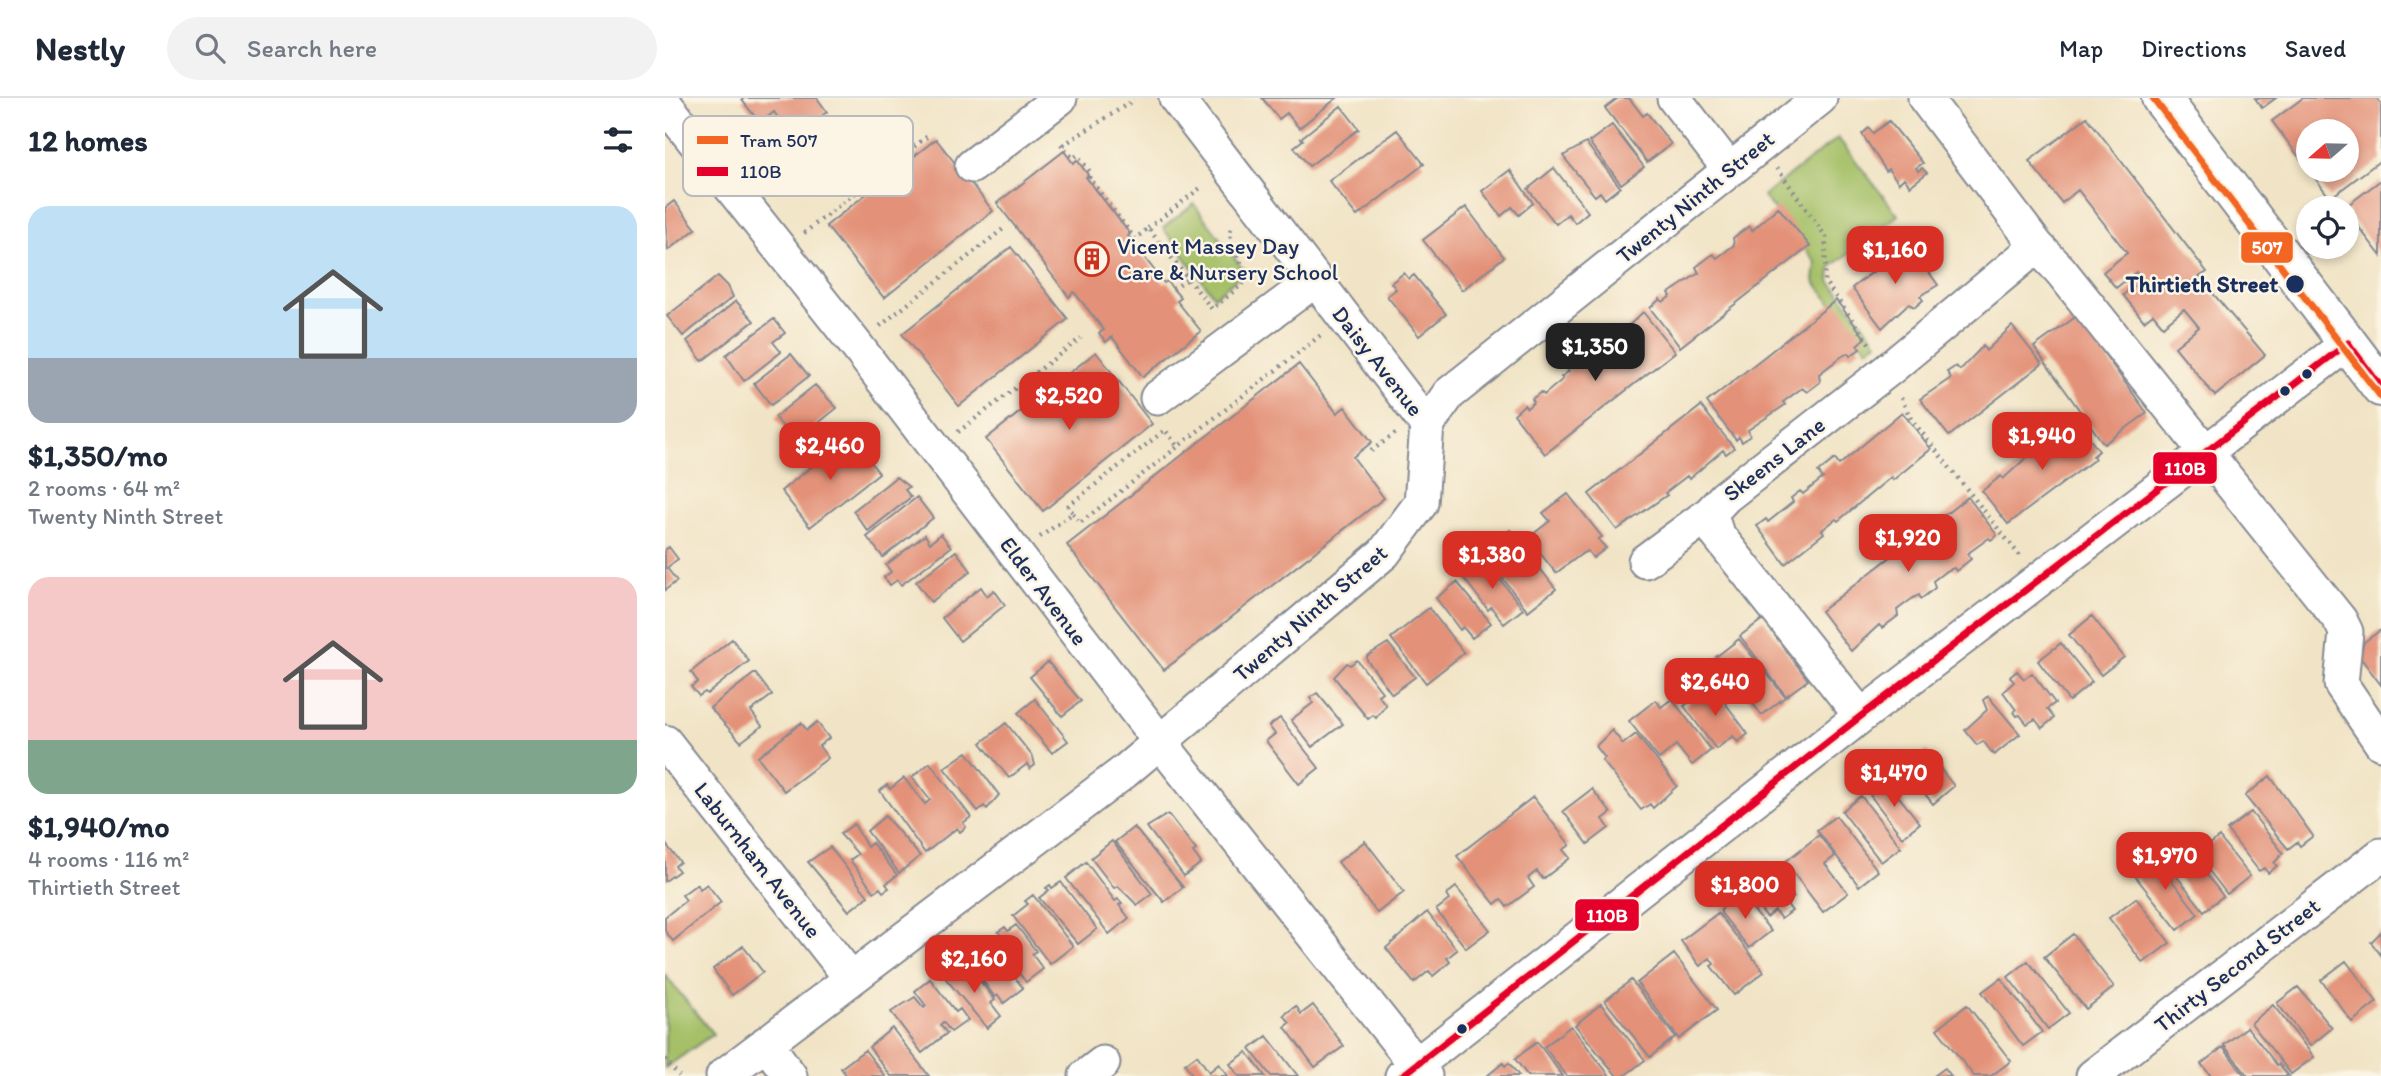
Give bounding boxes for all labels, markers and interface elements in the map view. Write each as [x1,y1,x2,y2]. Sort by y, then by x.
search box [167,17,657,80]
text: Nestly [35,29,125,68]
icon: search [191,29,229,67]
text: Search here [247,32,377,64]
text: Map [2059,34,2103,63]
text: Directions [2141,34,2247,63]
text: Saved [2285,34,2346,63]
legend [683,116,913,196]
north arrow [2296,119,2359,182]
map controls [2296,119,2359,259]
icon: filters [599,121,637,159]
text: 12 homes [28,122,148,159]
street label: Twenty Ninth Street [1610,125,1780,269]
text: Tram 507 [740,129,817,152]
text: 110B [740,160,782,183]
button: locate [2296,196,2359,259]
pin: $1,160 [1838,226,1952,286]
line badge: 507 [2240,231,2294,264]
place label: Vicent Massey Day Care & Nursery School [1117,232,1339,286]
text: $1,160 [1863,235,1927,263]
text: 507 [2251,236,2283,259]
building icon: Vicent Massey Day Care & Nursery School [1073,240,1111,278]
icon: home [270,251,396,377]
place label: Thirtieth Street [2125,270,2278,298]
marker: Thirtieth Street [2284,273,2306,295]
street label: Daisy Avenue [1326,300,1430,422]
pin: $1,350 [1538,324,1652,383]
text: $1,350 [1562,332,1628,360]
unlabelled marker [2300,367,2314,381]
pin: $2,520 [1012,372,1126,432]
text: $2,520 [1035,381,1103,409]
unlabelled marker [2278,384,2292,398]
street label: Skeens Lane [1717,410,1831,508]
pin: $1,940 [1985,412,2099,472]
text: $1,940 [2008,421,2076,449]
pin: $2,460 [773,422,887,482]
text: $2,460 [795,431,865,459]
text: $1,350/mo [28,437,168,474]
line badge: 110B [2152,451,2218,485]
text: 110B [2164,457,2206,480]
text: 2 rooms · 64 m² [28,474,180,502]
text: Twenty Ninth Street [28,502,223,530]
pin: $1,920 [1851,514,1965,574]
text: $1,920 [1875,523,1941,551]
street label: Elder Avenue [994,531,1094,651]
pin: $1,380 [1435,532,1549,591]
street label: Twenty Ninth Street [1227,538,1393,688]
text: $1,380 [1458,540,1526,568]
icon: home [270,622,396,748]
pin: $2,640 [1658,658,1772,718]
text: $2,640 [1680,667,1750,695]
pin: $1,470 [1837,750,1951,809]
text: $1,470 [1860,758,1928,786]
street label: Laburnham Avenue [688,776,828,944]
text: $1,940/mo [28,808,170,845]
pin: $1,970 [2108,832,2222,892]
text: $1,970 [2132,841,2198,869]
text: 4 rooms · 116 m² [28,845,190,873]
pin: $1,800 [1688,862,1802,921]
text: $1,800 [1711,870,1779,898]
text: Thirtieth Street [28,873,180,901]
street label: Thirty Second Street [2149,892,2325,1038]
line badge: 110B [1574,898,1640,932]
text: 110B [1586,904,1628,927]
pin: $2,160 [917,936,1031,995]
text: $2,160 [941,944,1007,972]
unlabelled marker [1455,1022,1469,1036]

